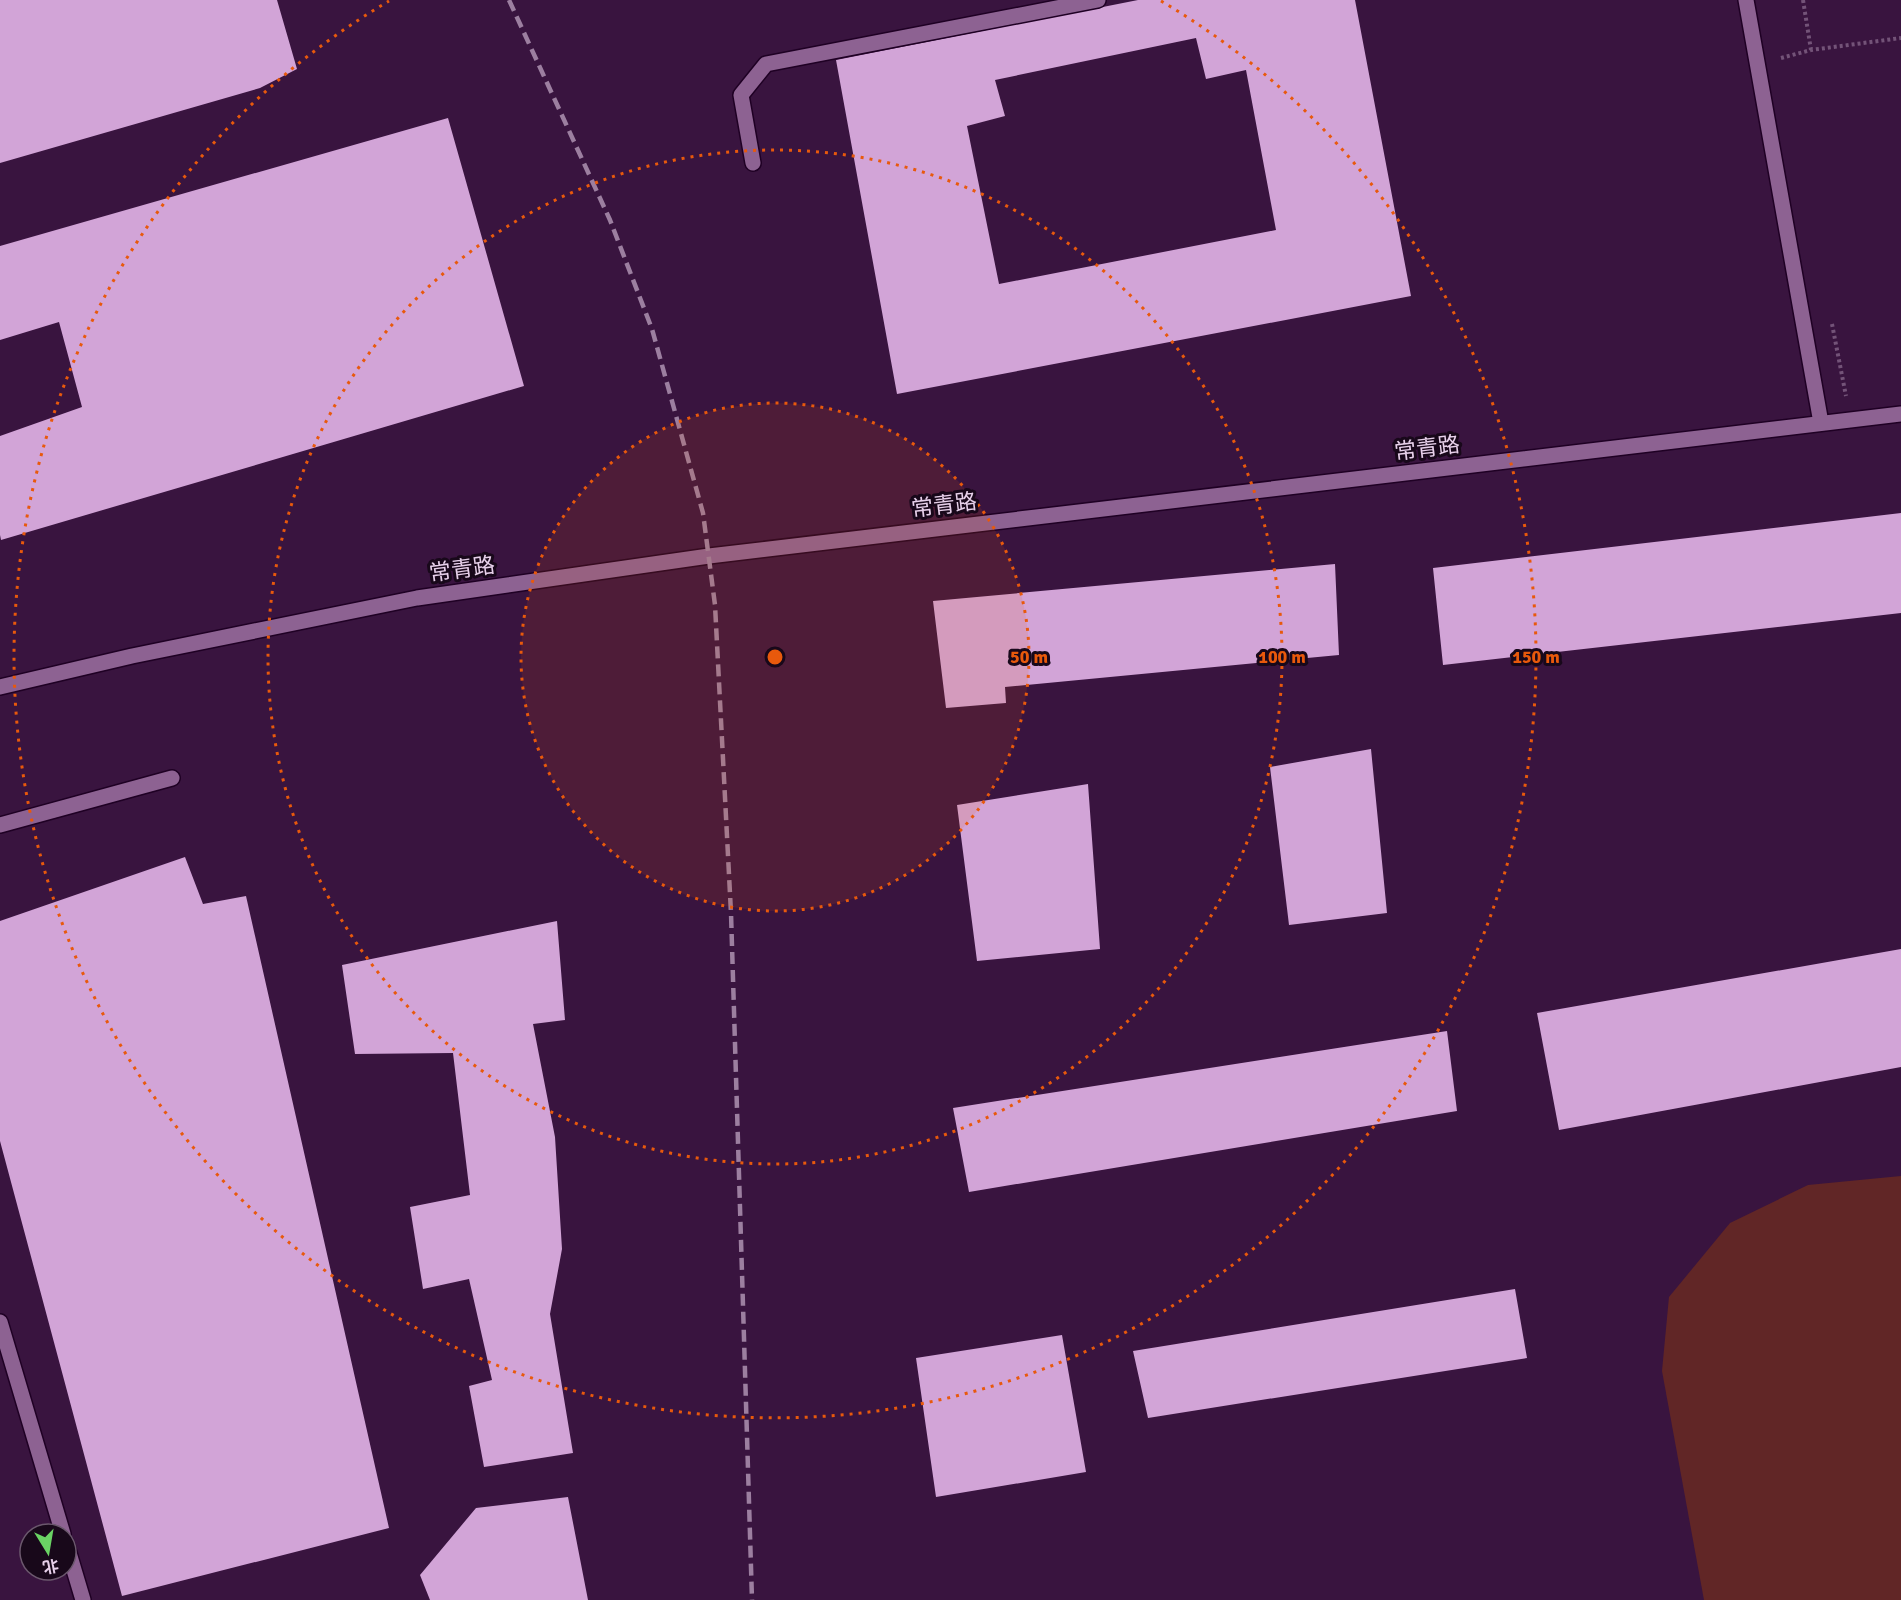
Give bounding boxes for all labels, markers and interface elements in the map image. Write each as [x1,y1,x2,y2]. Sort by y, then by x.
street label: 常青路 [1393,431,1461,465]
street label: 常青路 [910,488,978,522]
street label: 常青路 [427,551,497,587]
text: 50 m [1010,646,1048,668]
text: 100 m [1258,646,1306,668]
text: 150 m [1512,646,1560,668]
centre of rings [765,647,785,667]
north arrow [18,1522,78,1582]
text: 北 [41,1554,60,1577]

